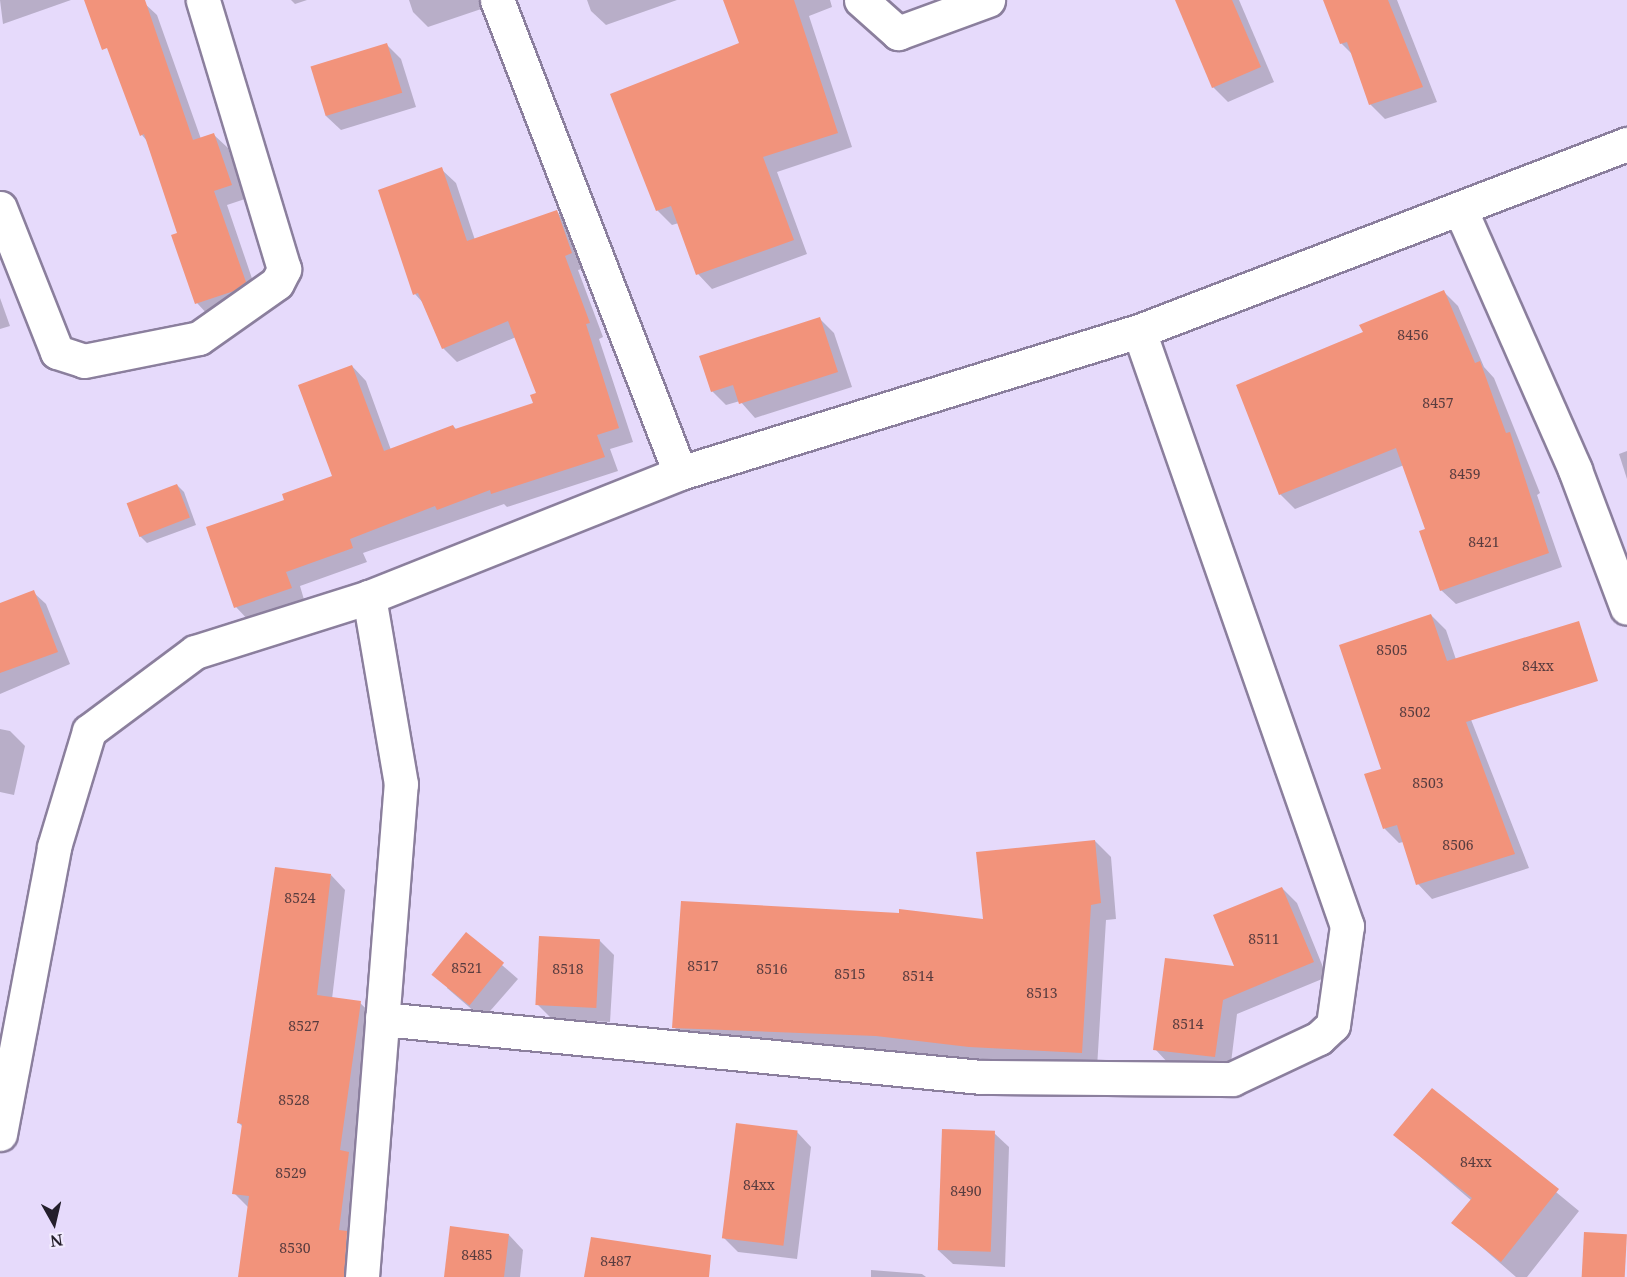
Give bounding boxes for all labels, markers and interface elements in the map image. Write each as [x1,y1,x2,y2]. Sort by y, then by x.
house number: 8456 [1397,327,1429,343]
house number: 8457 [1422,395,1454,411]
house number: 8459 [1449,466,1481,482]
house number: 8421 [1468,534,1500,550]
house number: 8505 [1376,642,1408,658]
house number: 84xx [1522,658,1554,674]
house number: 8502 [1399,704,1431,720]
house number: 8503 [1412,775,1444,791]
house number: 8506 [1442,837,1474,853]
house number: 8524 [284,890,316,906]
house number: 8511 [1248,931,1280,947]
house number: 8517 [687,958,719,974]
house number: 8521 [451,960,483,976]
house number: 8518 [552,961,584,977]
house number: 8516 [756,961,788,977]
house number: 8515 [834,966,866,982]
house number: 8514 [902,968,934,984]
house number: 8513 [1026,985,1058,1001]
house number: 8514 [1172,1016,1204,1032]
house number: 8527 [288,1018,320,1034]
house number: 8528 [278,1092,310,1108]
house number: 84xx [1460,1154,1492,1170]
house number: 8529 [275,1165,307,1181]
house number: 84xx [743,1177,775,1193]
house number: 8490 [950,1183,982,1199]
north arrow [24,1193,84,1253]
text: N [49,1229,64,1253]
house number: 8530 [279,1240,311,1256]
house number: 8485 [461,1247,493,1263]
house number: 8487 [600,1253,632,1269]

